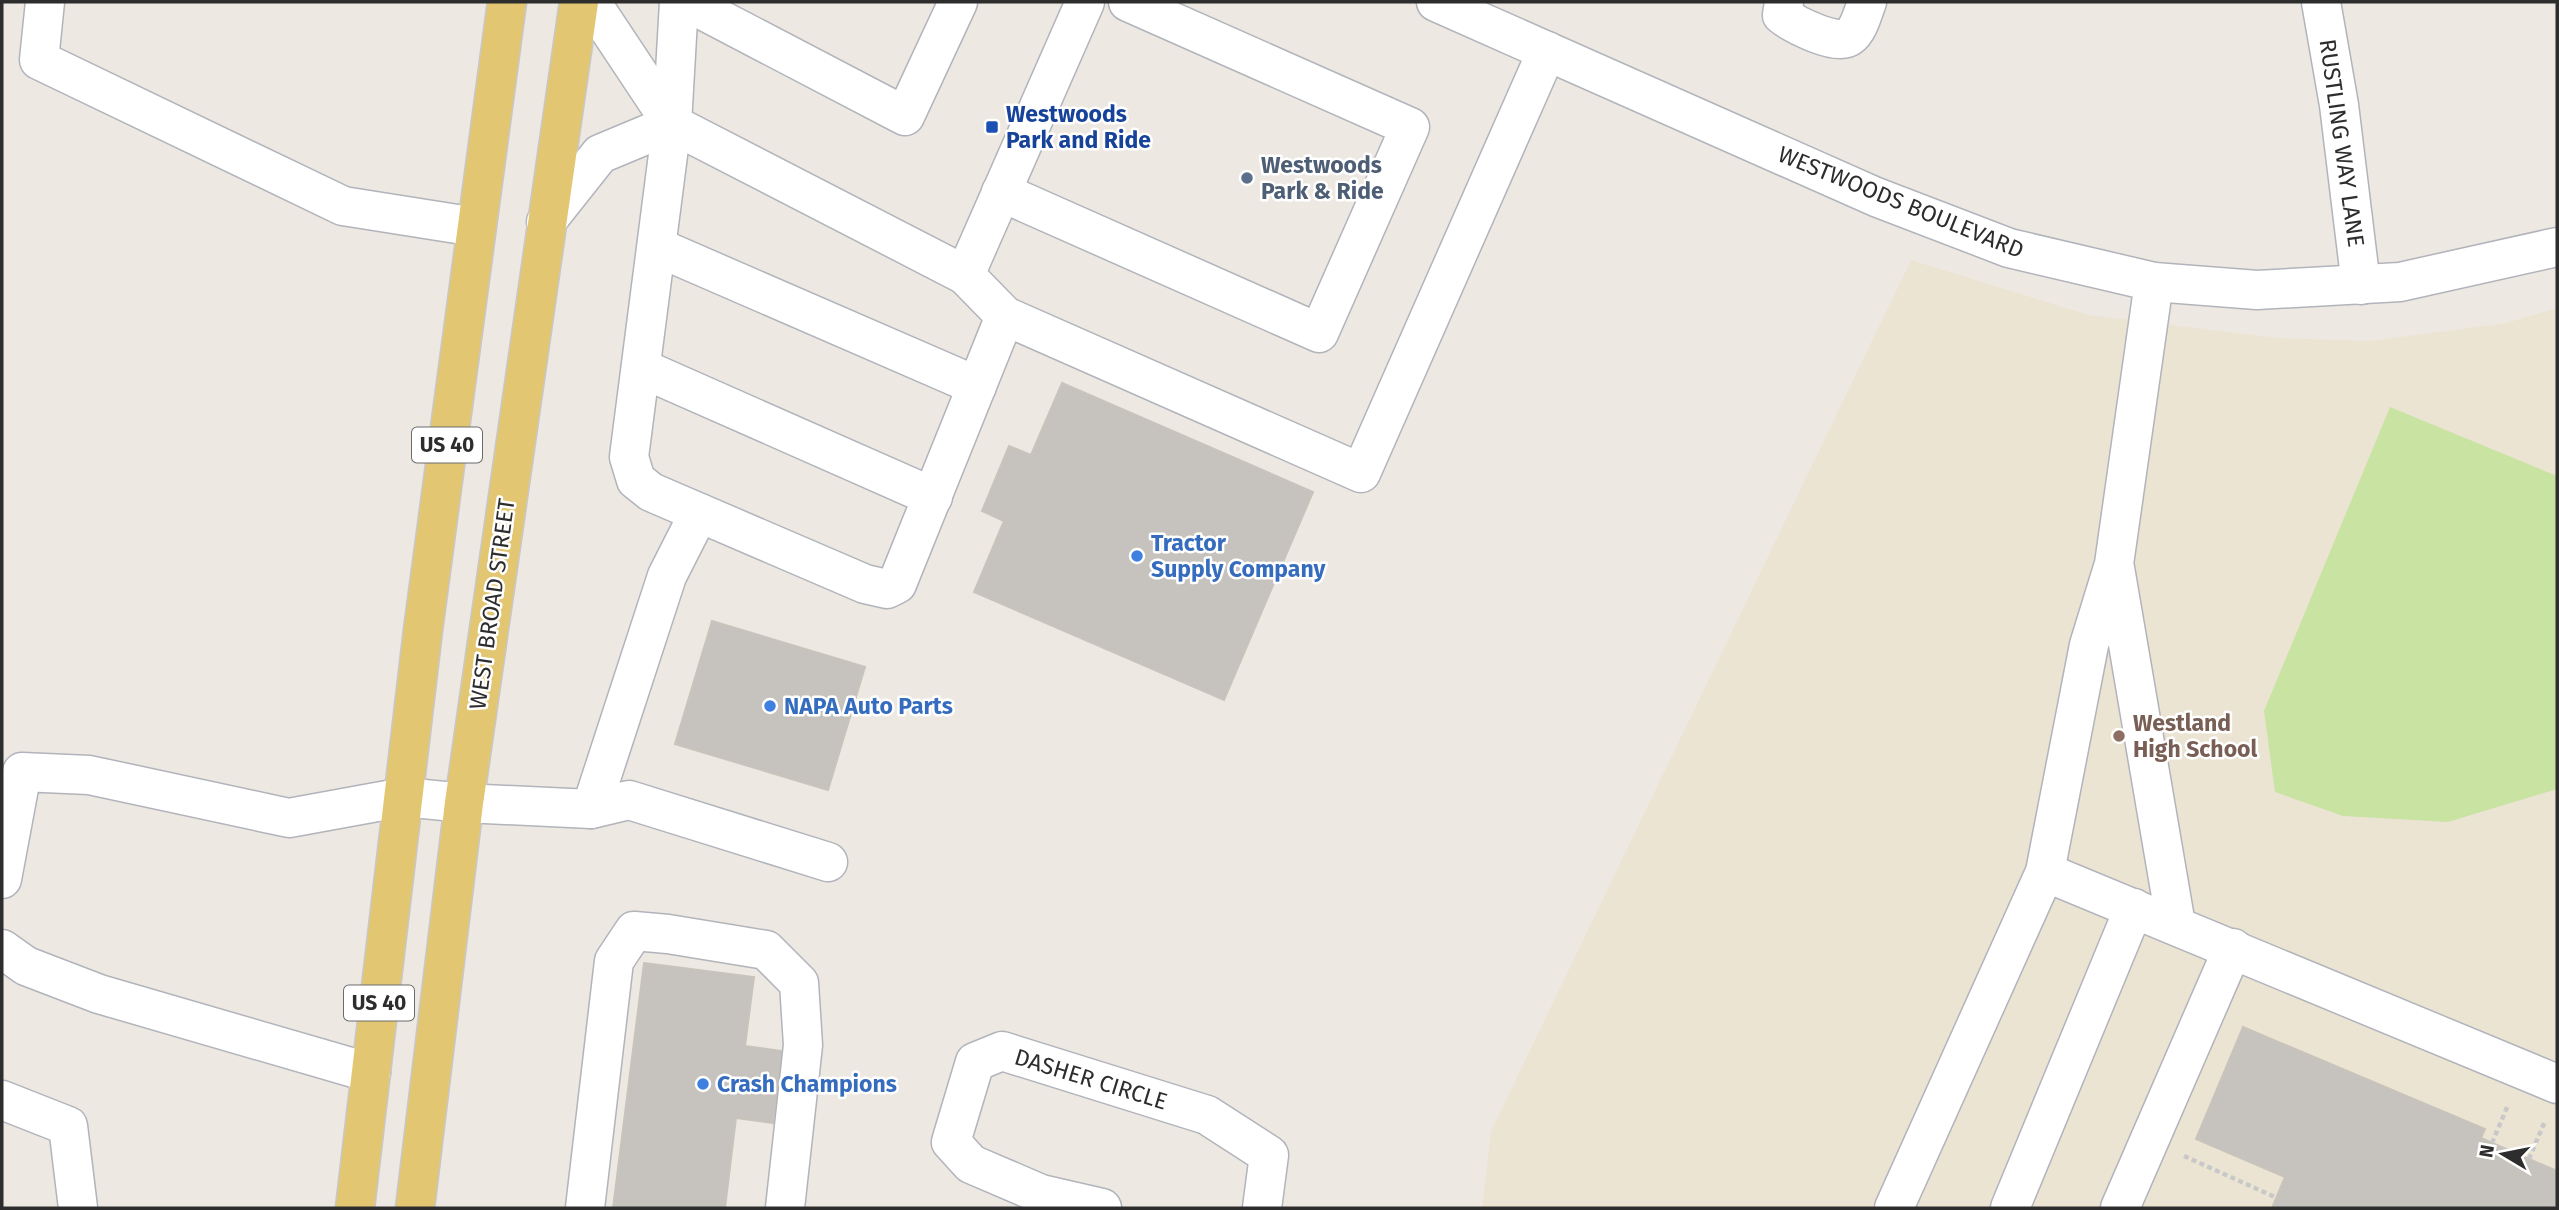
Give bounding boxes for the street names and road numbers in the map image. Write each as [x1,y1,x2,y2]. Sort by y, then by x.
street label: RUSTLING WAY LANE [2314,37,2370,249]
street label: WESTWOODS BOULEVARD [1774,140,2028,264]
road number: US 40 [412,428,482,462]
street label: WEST BROAD STREET [463,497,521,711]
road number: US 40 [344,986,414,1020]
street label: DASHER CIRCLE [1011,1042,1171,1116]

